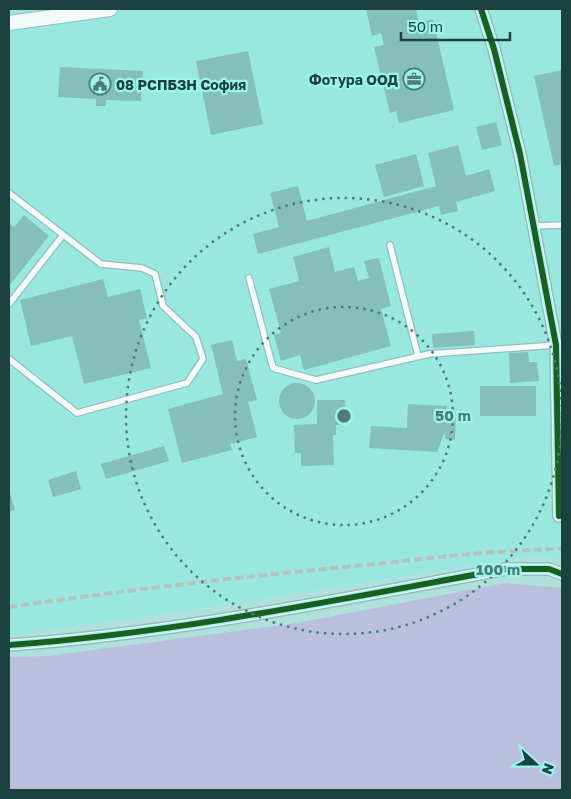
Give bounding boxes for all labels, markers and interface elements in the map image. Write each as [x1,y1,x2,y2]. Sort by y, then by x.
scale bar [401,10,510,42]
text: 50 m [408,17,443,35]
office icon: Фотура ООД [402,67,426,91]
place label: Фотура ООД [309,71,398,88]
public building icon: 08 РСПБЗН София [88,72,112,96]
place label: 08 РСПБЗН София [116,76,246,93]
text: 50 m [435,406,471,424]
centre of rings [335,407,353,425]
text: 100 m [476,560,520,578]
north arrow [511,739,561,789]
text: N [539,761,558,777]

